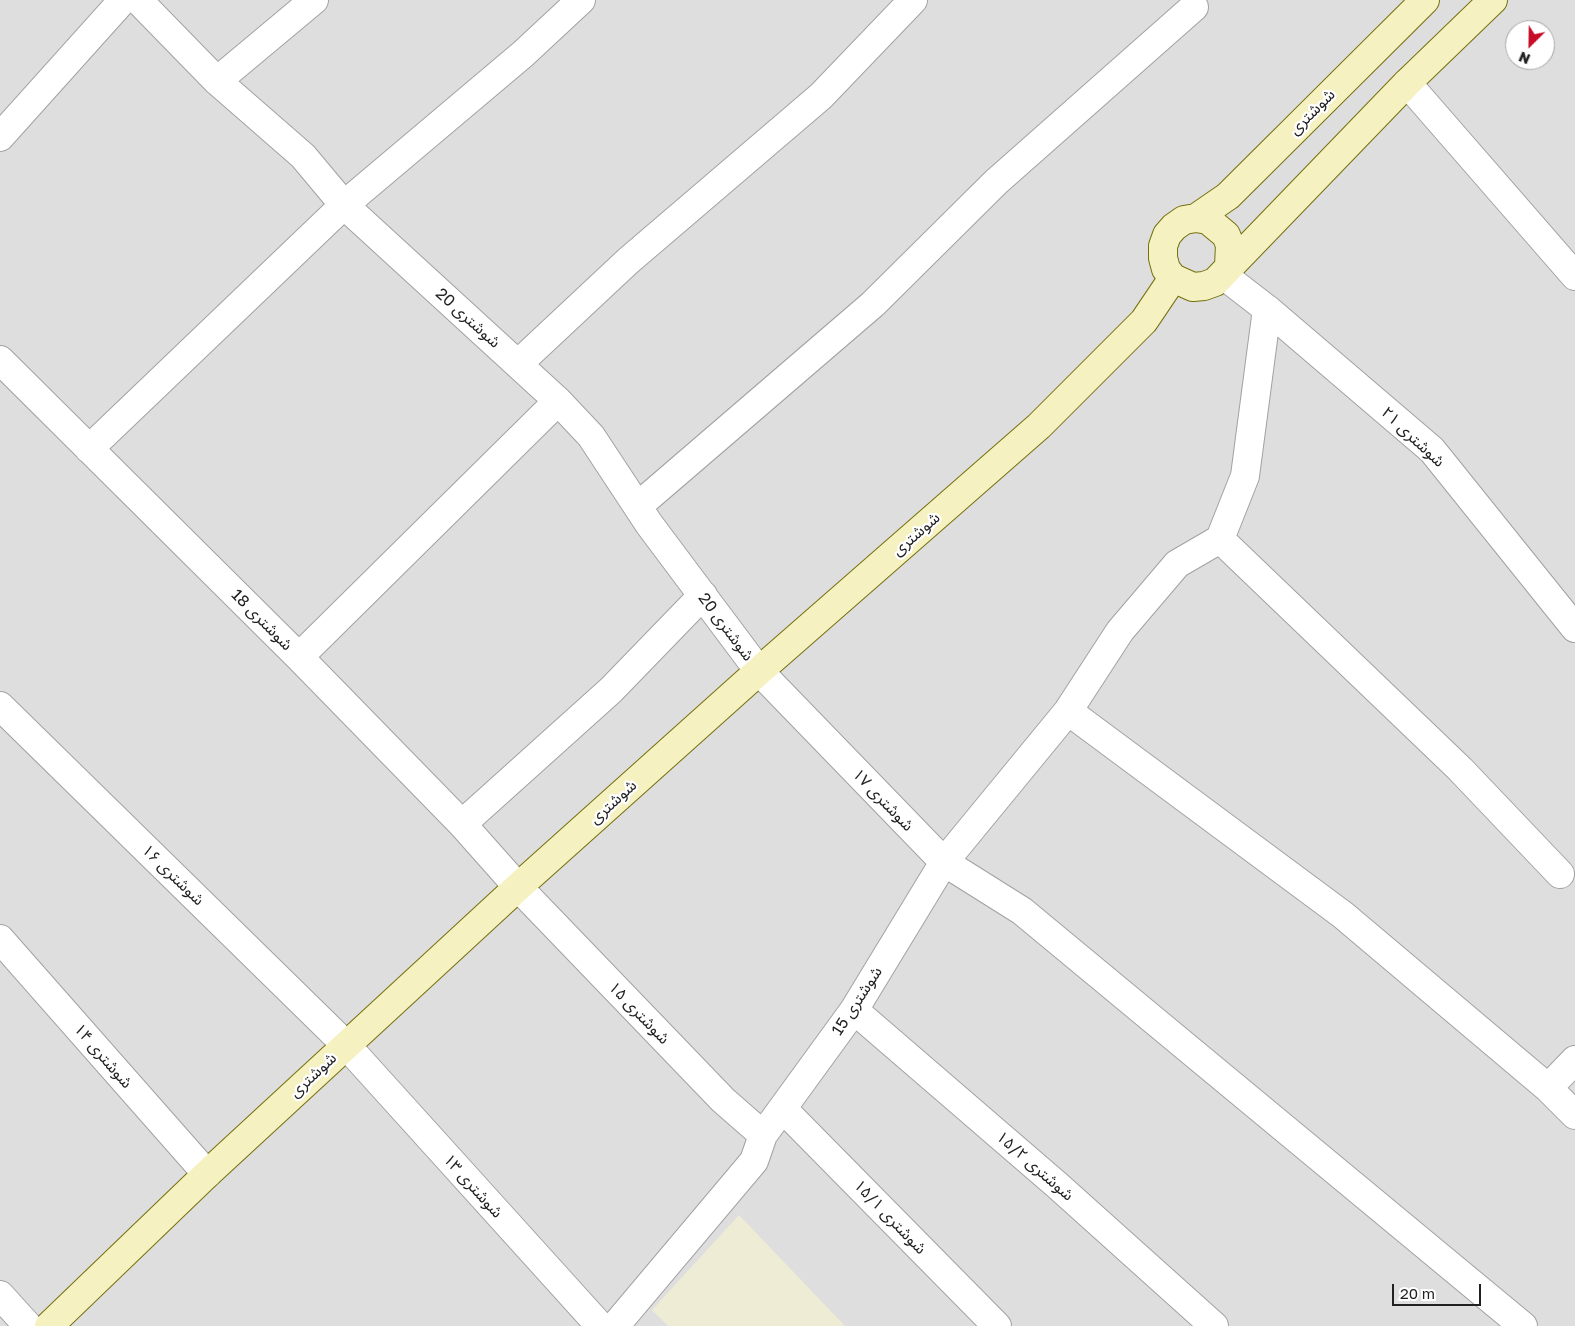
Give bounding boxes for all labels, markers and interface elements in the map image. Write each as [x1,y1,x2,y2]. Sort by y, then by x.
north arrow [1505,20,1555,70]
text: N [1516,48,1533,68]
street label: شوشتری [1285,85,1339,139]
street label: شوشتری 20 [432,284,504,352]
street label: شوشتری ۲۱ [1377,403,1449,471]
street label: شوشتری [888,508,944,560]
street label: شوشتری 18 [227,585,297,655]
street label: شوشتری 20 [694,589,758,665]
street label: شوشتری ۱۷ [849,765,917,835]
street label: شوشتری [585,776,641,828]
street label: شوشتری ۱۶ [138,841,208,909]
street label: شوشتری 15 [828,963,886,1039]
street label: شوشتری ۱۵ [605,978,673,1048]
street label: شوشتری ۱۴ [70,1020,136,1092]
street label: شوشتری [286,1049,340,1101]
street label: شوشتری ۱۵/۲ [992,1127,1078,1205]
street label: شوشتری ۱۳ [439,1150,507,1222]
street label: شوشتری ۱۵/۱ [850,1176,930,1258]
scale bar [1395,1274,1484,1306]
text: 20 m [1400,1284,1435,1302]

